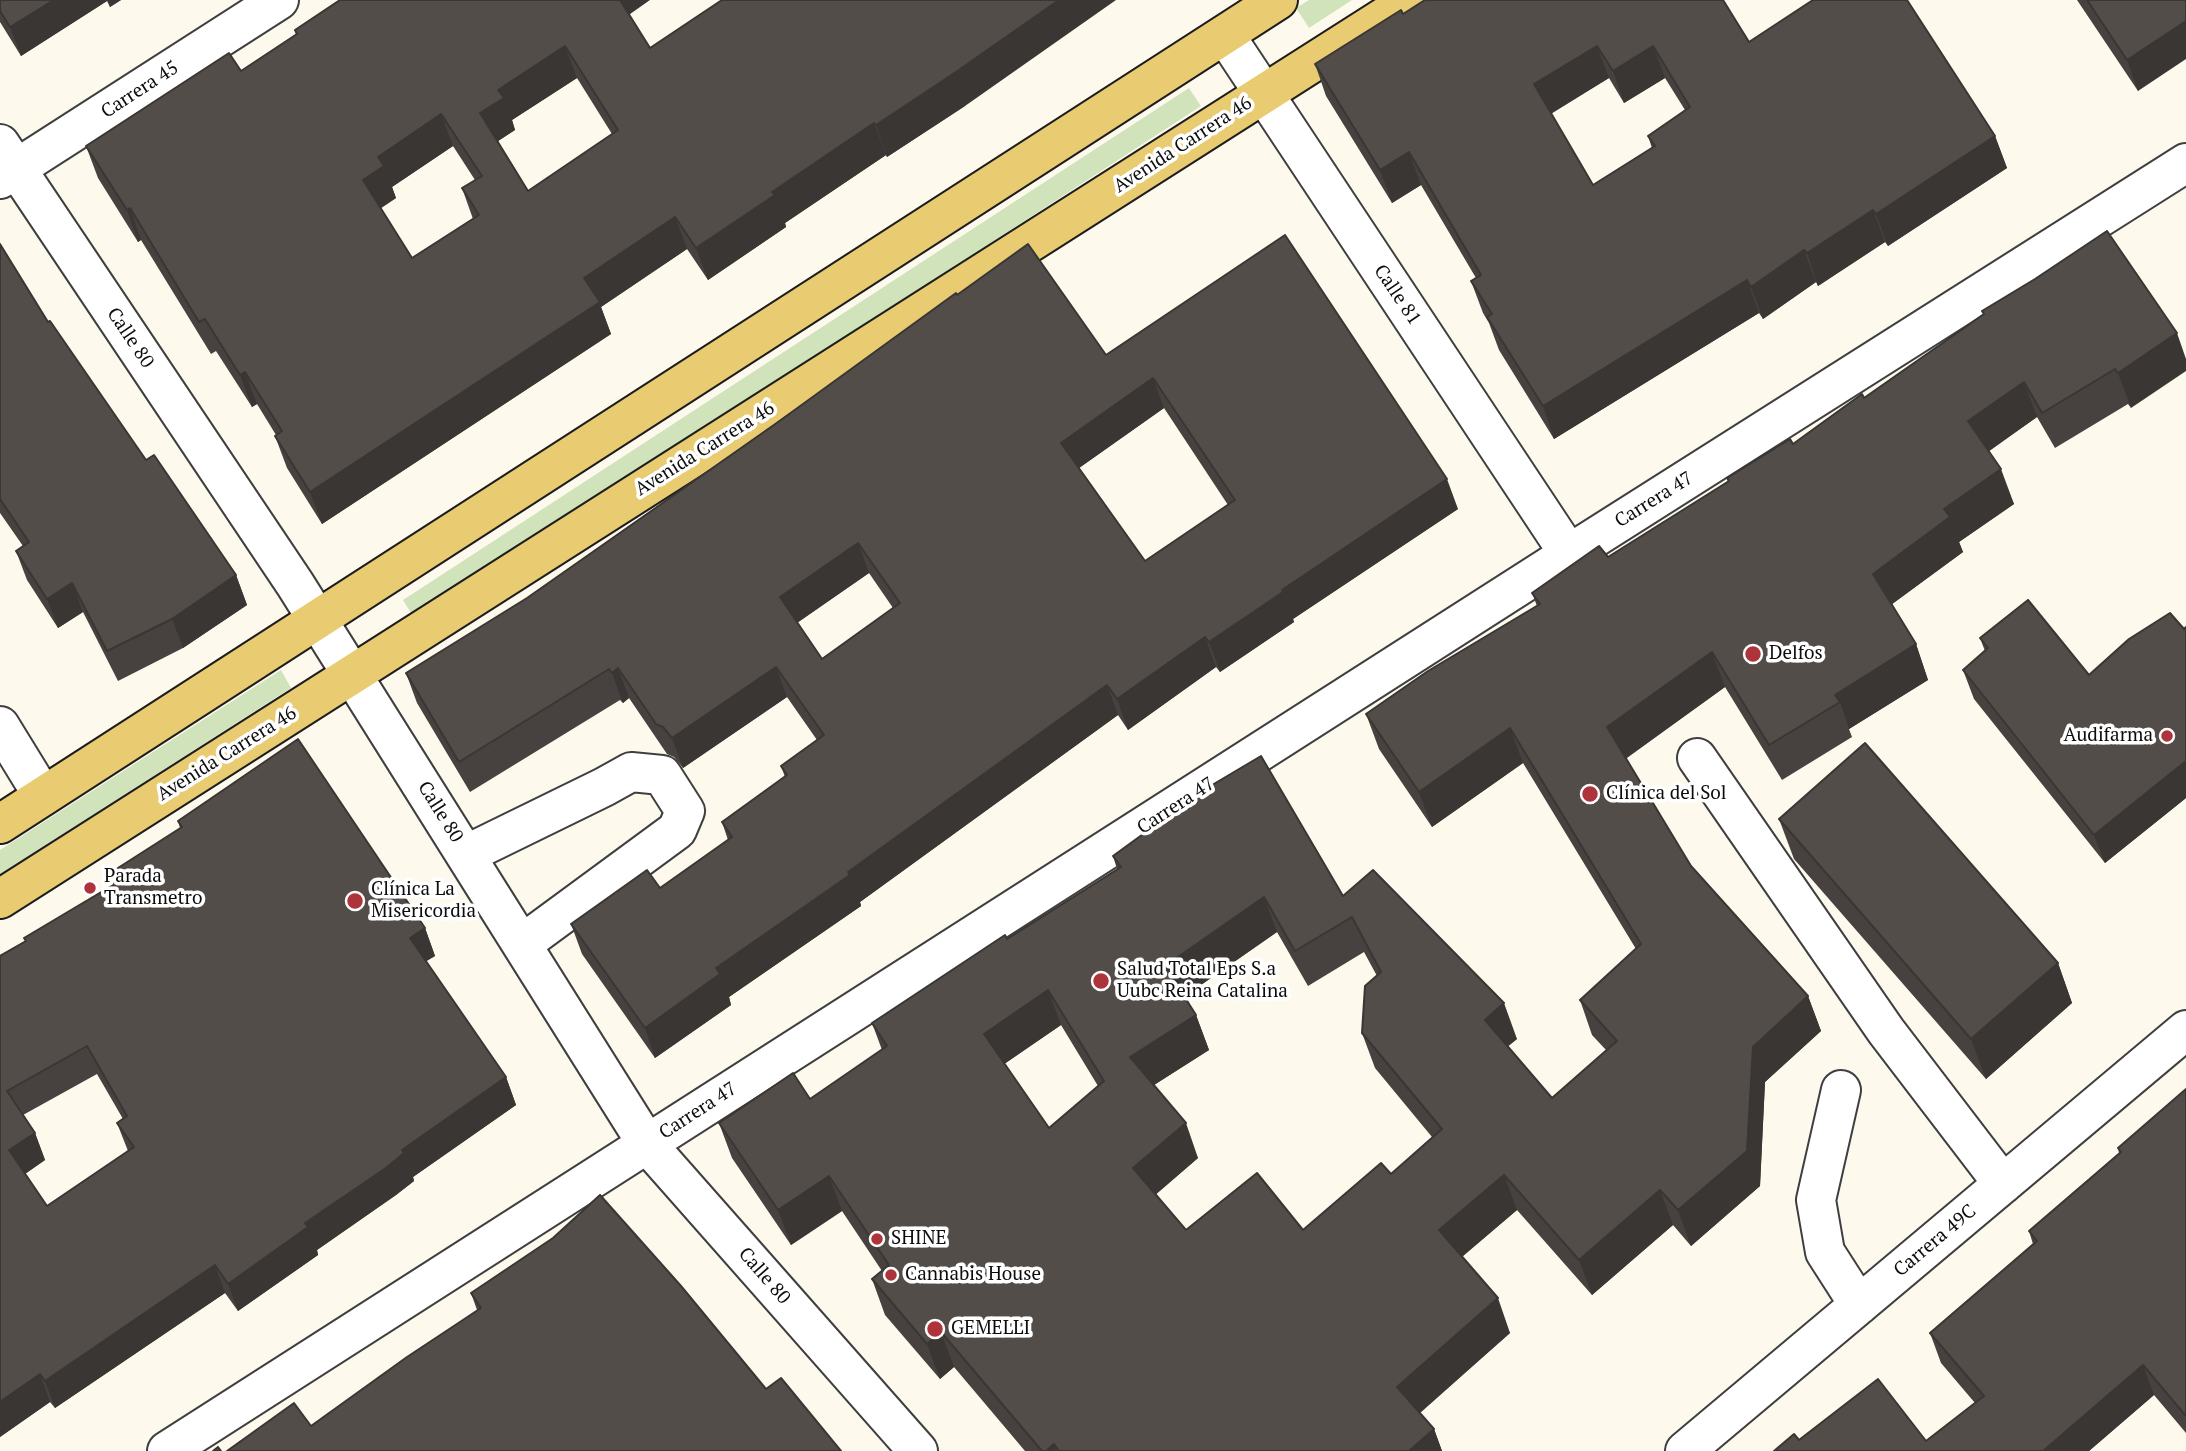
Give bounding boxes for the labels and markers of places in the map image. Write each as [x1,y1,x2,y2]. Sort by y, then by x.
place label: Delfos [1769,643,1823,665]
marker: Delfos [1743,644,1763,664]
place label: Audifarma [2063,725,2153,747]
marker: Audifarma [2159,728,2175,744]
place label: Clínica del Sol [1606,783,1727,805]
marker: Clínica del Sol [1580,784,1600,804]
place label: Parada Transmetro [104,866,202,910]
place label: Clínica La Misericordia [371,879,476,923]
marker: Parada Transmetro [82,880,98,896]
marker: Clínica La Misericordia [345,891,365,911]
place label: Salud Total Eps S.a Uubc Reina Catalina [1117,959,1288,1003]
marker: Salud Total Eps S.a Uubc Reina Catalina [1091,971,1111,991]
place label: SHINE [891,1228,947,1250]
marker: SHINE [869,1231,885,1247]
place label: Cannabis House [905,1264,1041,1286]
marker: Cannabis House [883,1267,899,1283]
place label: GEMELLI [951,1318,1030,1340]
marker: GEMELLI [925,1319,945,1339]

